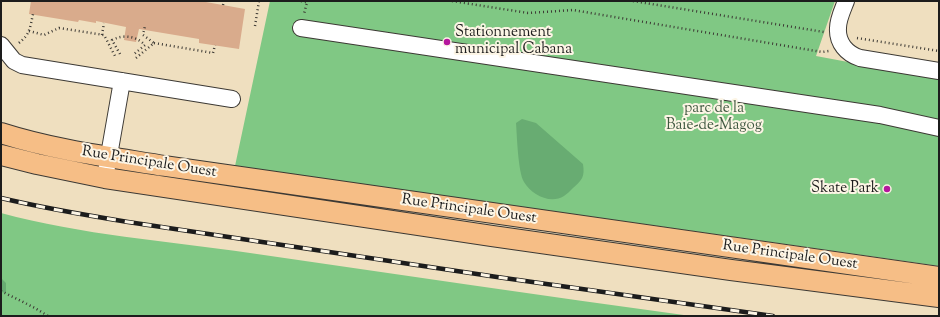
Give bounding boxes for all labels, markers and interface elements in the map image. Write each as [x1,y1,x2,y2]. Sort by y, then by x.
place label: Stationnement municipal Cabana [455,24,572,59]
marker: Stationnement municipal Cabana [442,37,452,47]
park label: parc de la Baie-de-Magog [666,100,762,135]
street label: Rue Principale Ouest [80,143,218,183]
place label: Skate Park [811,180,879,198]
marker: Skate Park [882,184,892,194]
street label: Rue Principale Ouest [400,192,538,228]
street label: Rue Principale Ouest [721,238,859,274]

